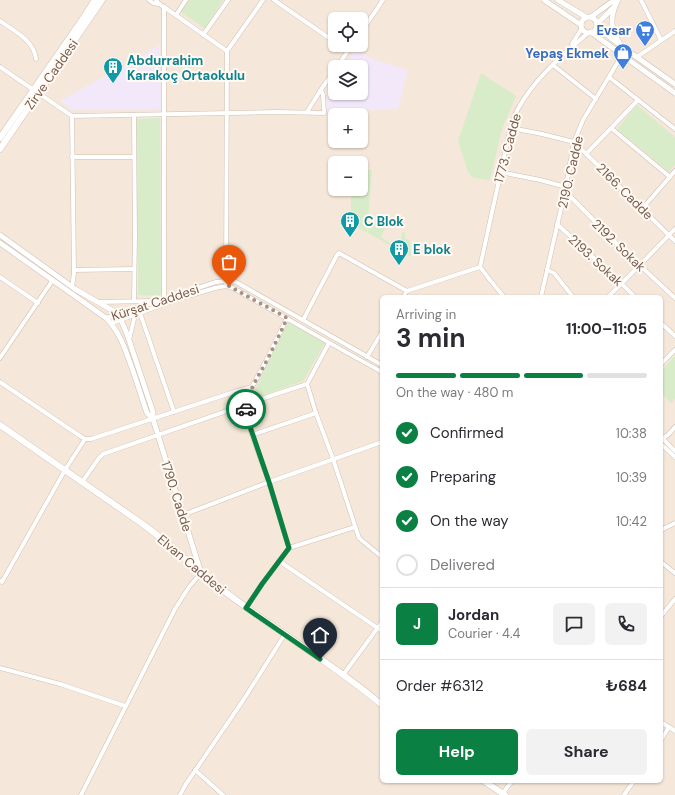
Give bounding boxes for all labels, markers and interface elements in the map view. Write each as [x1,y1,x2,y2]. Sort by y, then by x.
map controls [328,12,368,196]
button: locate [328,12,368,52]
supermarket icon: Evsar [634,19,656,47]
place label: Evsar [596,22,632,39]
street label: Zirve Caddesi [21,36,82,113]
shop icon: Yepaş Ekmek [612,42,634,70]
place label: Yepaş Ekmek [525,45,609,62]
place label: Abdurrahim Karakoç Ortaokulu [127,52,245,84]
building icon: Abdurrahim Karakoç Ortaokulu [102,56,124,84]
button: layers [328,60,368,100]
button: + [328,108,368,148]
street label: 1773. Cadde [490,111,525,185]
street label: 2190. Cadde [554,134,587,210]
button: − [328,156,368,196]
street label: 2166. Cadde [593,159,657,223]
building icon: C Blok [339,210,361,238]
place label: C Blok [364,213,404,230]
street label: 2192. Sokak [588,215,649,276]
street label: 2193. Sokak [565,231,627,290]
building icon: E blok [388,238,410,266]
place label: E blok [413,241,452,258]
pin [212,245,246,286]
icon: bag [218,251,240,273]
street label: Kürşat Caddesi [109,280,201,325]
text: Arriving in [396,306,456,323]
text: 11:00–11:05 [566,319,647,339]
text: 3 min [396,321,465,355]
text: On the way · 480 m [396,384,513,401]
courier [226,389,266,429]
icon: car [235,398,257,420]
icon: check [396,422,418,444]
text: Confirmed [430,423,504,443]
text: 10:38 [616,425,647,442]
street label: 1790. Cadde [157,459,196,534]
icon: check [396,466,418,488]
text: Preparing [430,467,496,487]
text: 10:39 [616,469,647,486]
icon: check [396,510,418,532]
text: On the way [430,511,509,531]
text: 10:42 [616,513,647,530]
street label: Elvan Caddesi [154,531,230,598]
text: Delivered [430,555,495,575]
button: chat [553,603,595,645]
button: phone [605,603,647,645]
text: Jordan [448,605,499,625]
text: J [413,614,421,634]
pin [303,618,337,659]
icon: home [309,624,331,646]
text: Courier · 4.4 [448,625,520,642]
text: Order #6312 [396,676,484,696]
text: ₺684 [606,676,647,696]
button: Help [396,729,518,775]
button: Share [526,729,647,775]

